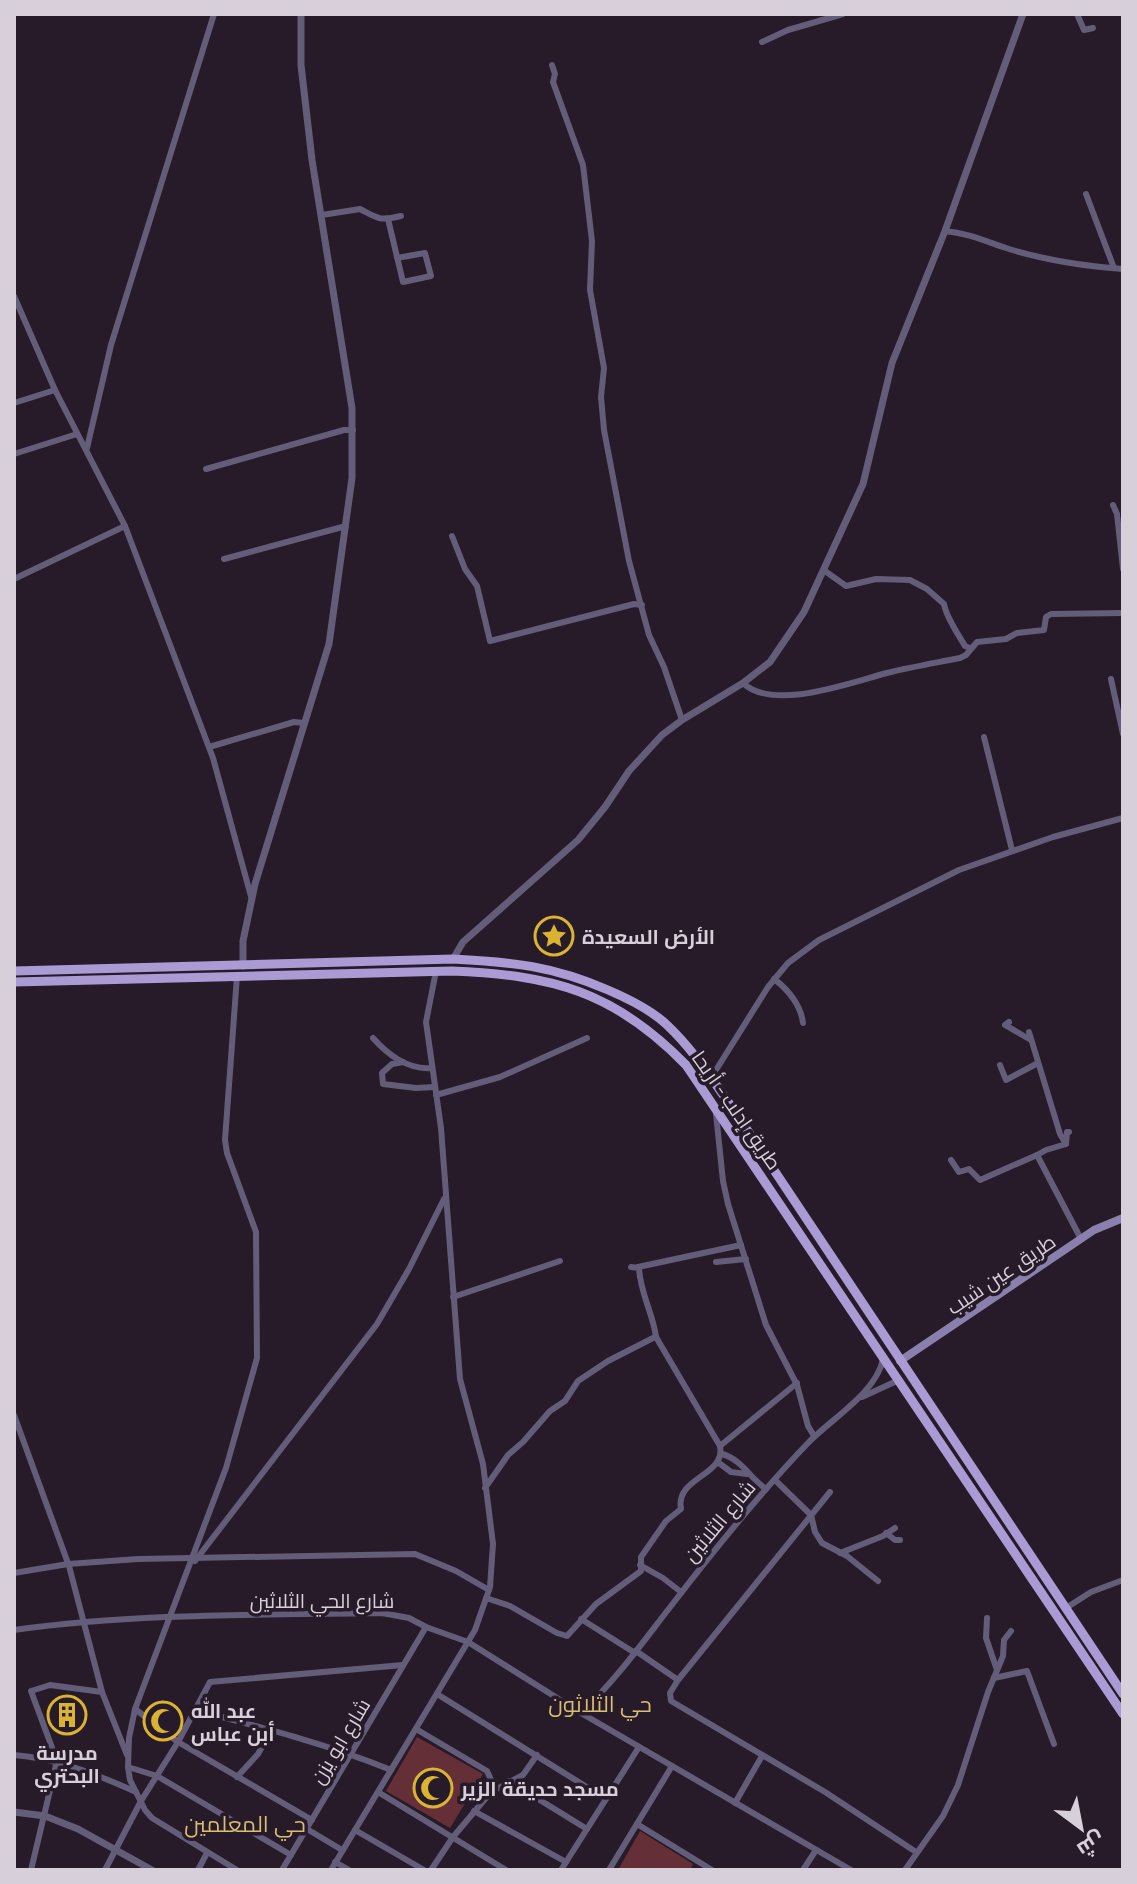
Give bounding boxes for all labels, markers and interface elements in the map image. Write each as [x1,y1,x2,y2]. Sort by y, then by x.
place icon: الأرض السعيدة [533,915,575,957]
place label: الأرض السعيدة [582,923,715,950]
street label: طريق إدلب - أريحا [686,1045,788,1175]
street label: طريق عين شيب [941,1228,1061,1320]
street label: شارع الثلاثين [677,1474,762,1568]
street label: شارع الحي الثلاثين [250,1587,394,1617]
district label: حي الثلاثون [548,1689,652,1721]
street label: شارع ابو يزن [304,1693,377,1789]
building icon: مدرسة البحتري [46,1694,88,1736]
place label: عبد الله أبن عباس [191,1697,274,1747]
mosque icon: عبد الله أبن عباس [142,1700,184,1742]
place label: مدرسة البحتري [34,1739,100,1792]
mosque icon: مسجد حديقة الزير [412,1767,454,1809]
place label: مسجد حديقة الزير [460,1775,619,1802]
north arrow [1041,1788,1121,1868]
district label: حي المعلمين [184,1809,306,1841]
text: ش [1072,1826,1112,1865]

